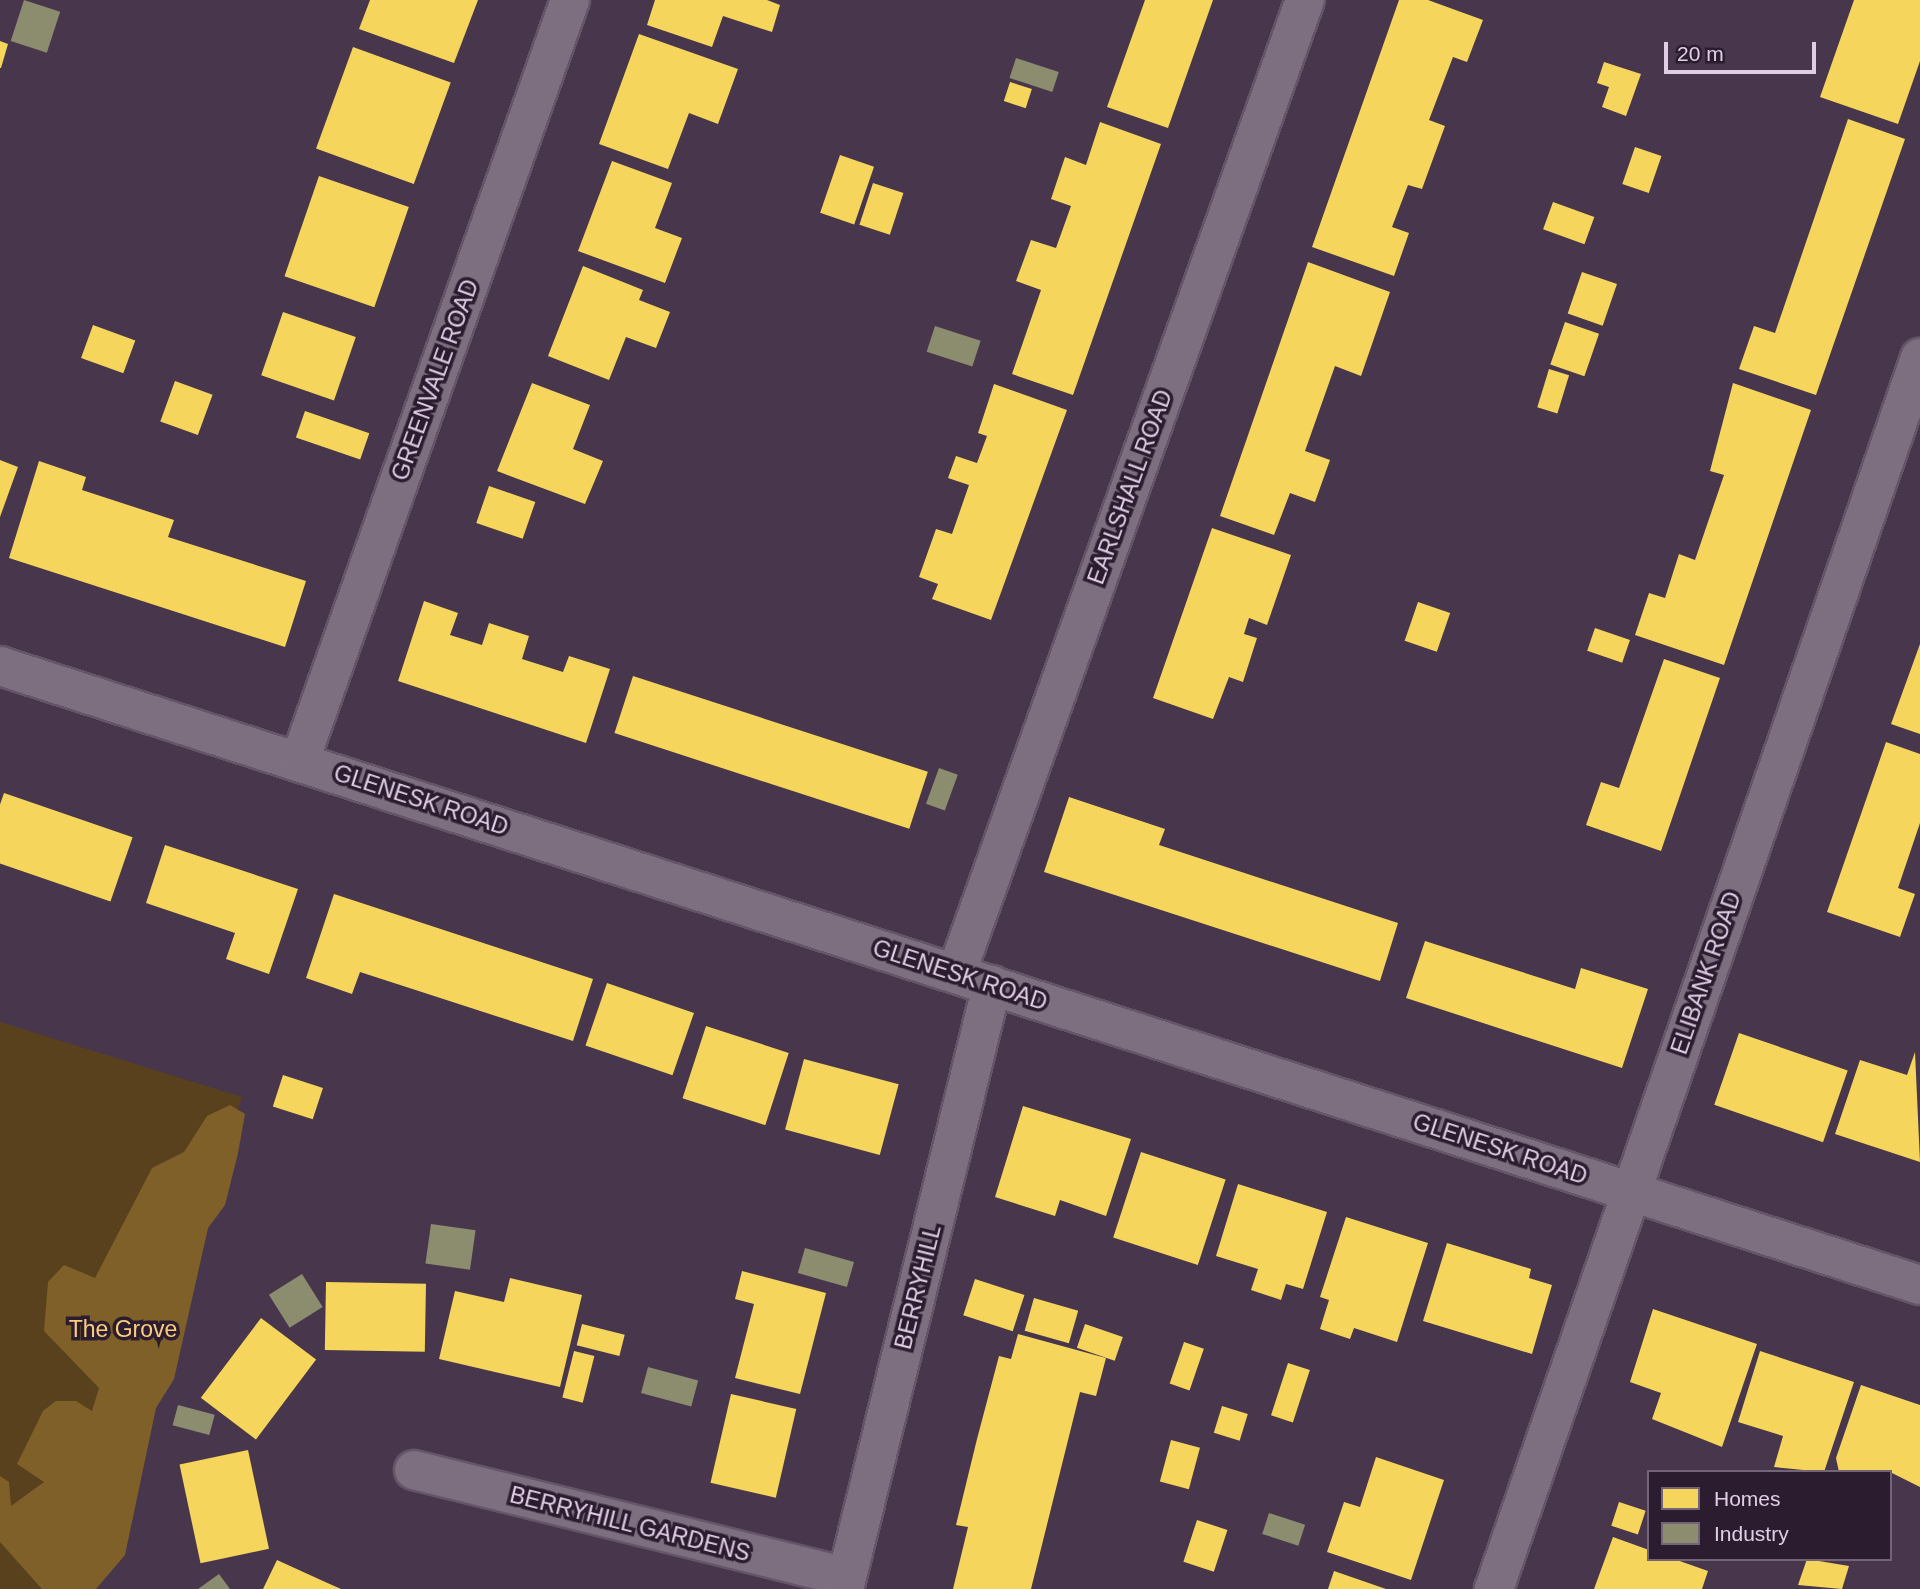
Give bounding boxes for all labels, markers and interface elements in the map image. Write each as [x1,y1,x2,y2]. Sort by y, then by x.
scale bar [1668,28,1820,72]
text: 20 m [1677,42,1724,65]
street label: GREENVALE ROAD [386,276,484,484]
street label: EARLSHALL ROAD [1082,386,1178,588]
street label: GLENESK ROAD [330,759,512,841]
street label: ELIBANK ROAD [1665,888,1747,1058]
street label: GLENESK ROAD [869,934,1051,1016]
street label: GLENESK ROAD [1409,1108,1591,1190]
street label: BERRYHILL [889,1222,947,1352]
park label: The Grove [69,1315,177,1343]
legend [1647,1470,1892,1561]
street label: BERRYHILL GARDENS [507,1481,753,1567]
text: Homes [1714,1487,1781,1510]
text: Industry [1714,1522,1789,1545]

